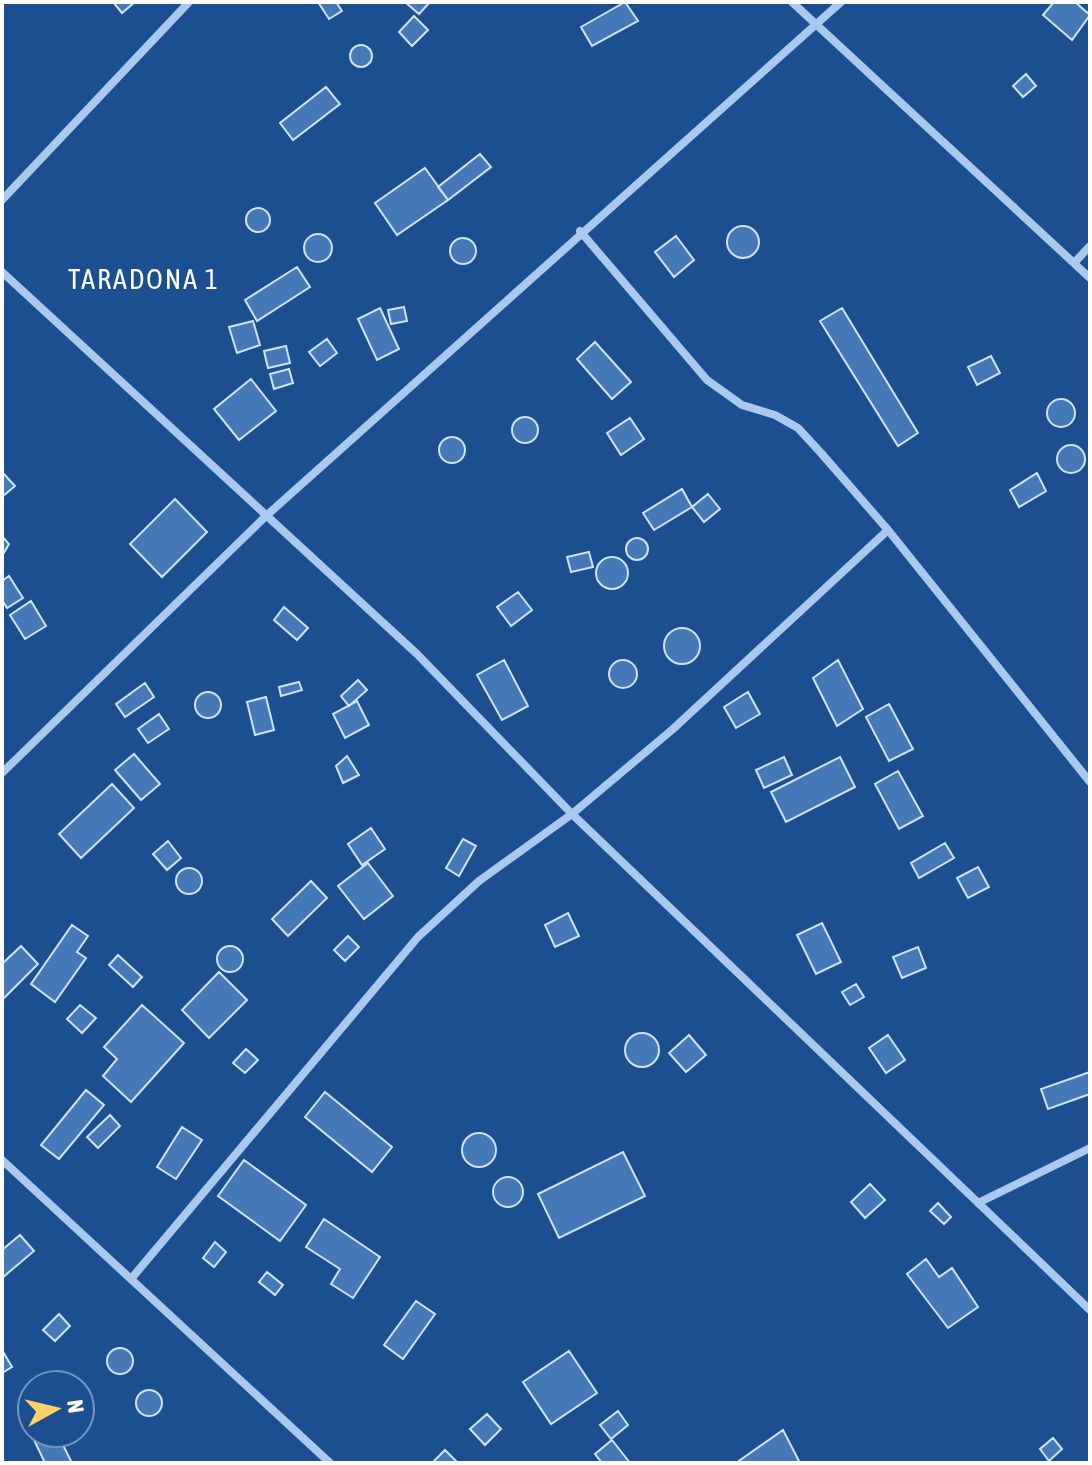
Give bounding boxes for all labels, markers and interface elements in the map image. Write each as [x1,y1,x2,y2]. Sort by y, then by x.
district label: TARADONA 1 [68,263,220,295]
north arrow [16,1369,96,1449]
text: N [62,1398,90,1414]

